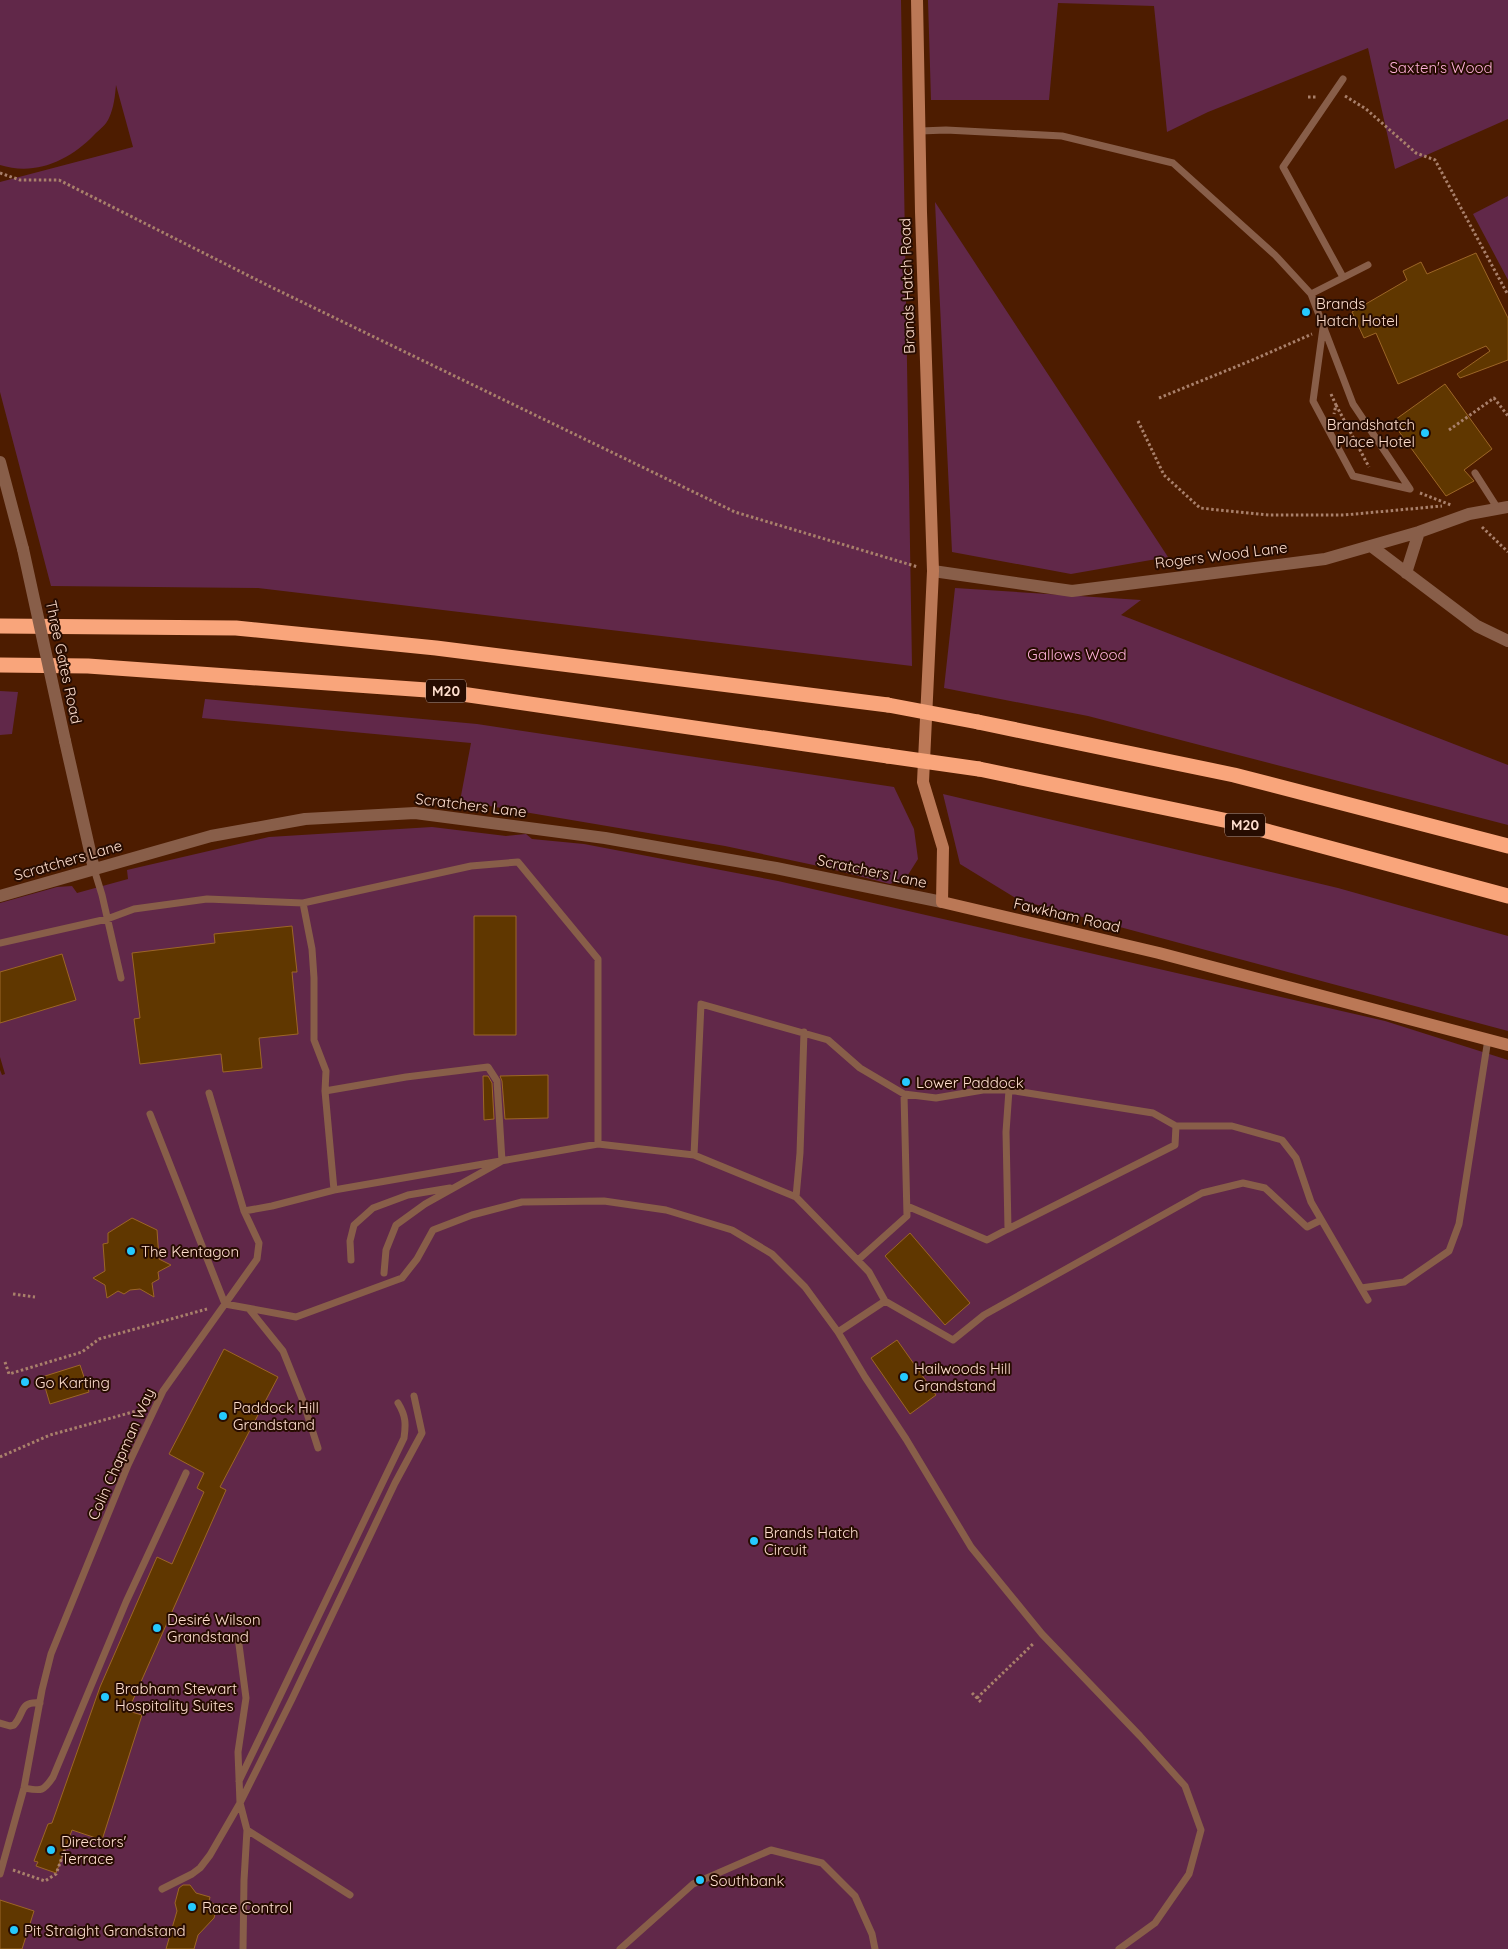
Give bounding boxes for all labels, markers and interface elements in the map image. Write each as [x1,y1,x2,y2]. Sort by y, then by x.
park label: Saxten's Wood [1389,58,1493,77]
street label: Brands Hatch Road [895,218,919,354]
place label: Brands Hatch Hotel [1316,294,1398,330]
marker: Brands Hatch Hotel [1300,306,1312,318]
place label: Brandshatch Place Hotel [1327,415,1415,451]
marker: Brandshatch Place Hotel [1419,427,1431,439]
street label: Rogers Wood Lane [1154,537,1288,573]
street label: Three Gates Road [42,599,86,725]
park label: Gallows Wood [1027,645,1127,664]
road number: M20 [426,679,466,702]
street label: Scratchers Lane [414,789,528,821]
road number: M20 [1225,814,1265,836]
street label: Scratchers Lane [12,835,124,885]
street label: Scratchers Lane [815,850,929,892]
street label: Fawkham Road [1012,893,1122,937]
place label: Lower Paddock [916,1073,1024,1092]
marker: Lower Paddock [900,1076,912,1088]
place label: The Kentagon [141,1242,239,1261]
marker: The Kentagon [125,1245,137,1257]
place label: Hailwoods Hill Grandstand [914,1359,1011,1395]
marker: Hailwoods Hill Grandstand [898,1371,910,1383]
place label: Go Karting [35,1373,110,1392]
marker: Go Karting [19,1376,31,1388]
street label: Colin Chapman Way [83,1385,159,1523]
place label: Paddock Hill Grandstand [233,1398,319,1434]
marker: Paddock Hill Grandstand [217,1410,229,1422]
place label: Brands Hatch Circuit [764,1523,859,1559]
marker: Brands Hatch Circuit [748,1535,760,1547]
place label: Desiré Wilson Grandstand [167,1610,261,1646]
marker: Desiré Wilson Grandstand [151,1622,163,1634]
place label: Brabham Stewart Hospitality Suites [115,1679,237,1715]
marker: Brabham Stewart Hospitality Suites [99,1691,111,1703]
place label: Directors' Terrace [61,1832,127,1868]
marker: Directors' Terrace [45,1844,57,1856]
place label: Southbank [710,1871,785,1890]
marker: Southbank [694,1874,706,1886]
place label: Race Control [202,1898,292,1917]
marker: Race Control [186,1901,198,1913]
place label: Pit Straight Grandstand [24,1921,186,1940]
marker: Pit Straight Grandstand [8,1924,20,1936]

